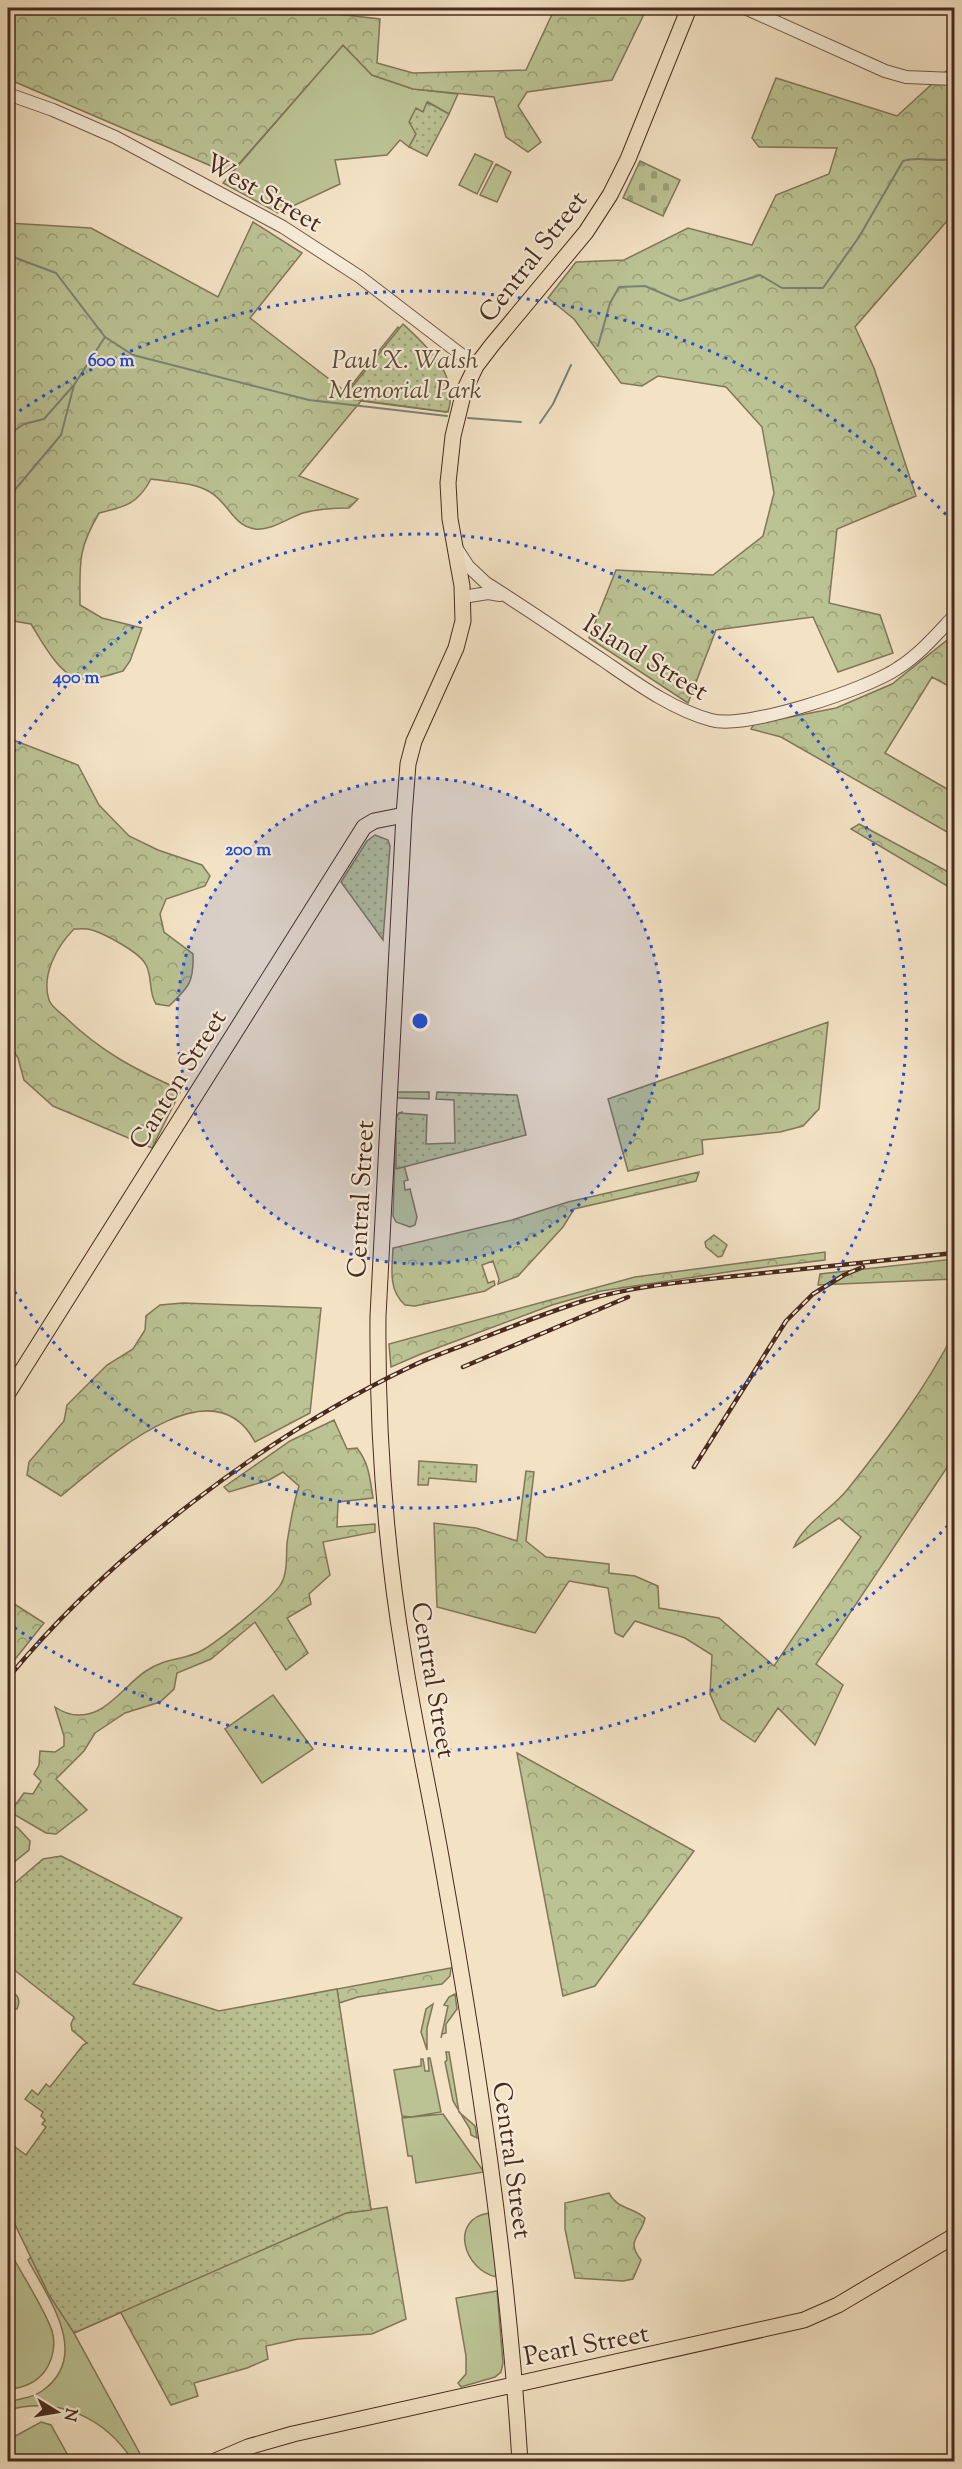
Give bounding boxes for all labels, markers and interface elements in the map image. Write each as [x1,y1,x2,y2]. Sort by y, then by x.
street label: West Street [197,146,328,243]
street label: Central Street [471,184,597,331]
park label: Paul X. Walsh Memorial Park [329,343,482,410]
text: 600 m [88,349,134,375]
street label: Island Street [575,607,715,711]
text: 400 m [52,666,99,692]
text: 200 m [225,838,271,864]
street label: Canton Street [121,1003,237,1157]
centre of rings [410,1011,430,1031]
street label: Central Street [340,1119,385,1279]
street label: Central Street [400,1599,463,1762]
street label: Central Street [481,2080,540,2241]
street label: Pearl Street [521,2316,652,2377]
north arrow [27,2382,87,2442]
text: N [57,2406,82,2423]

